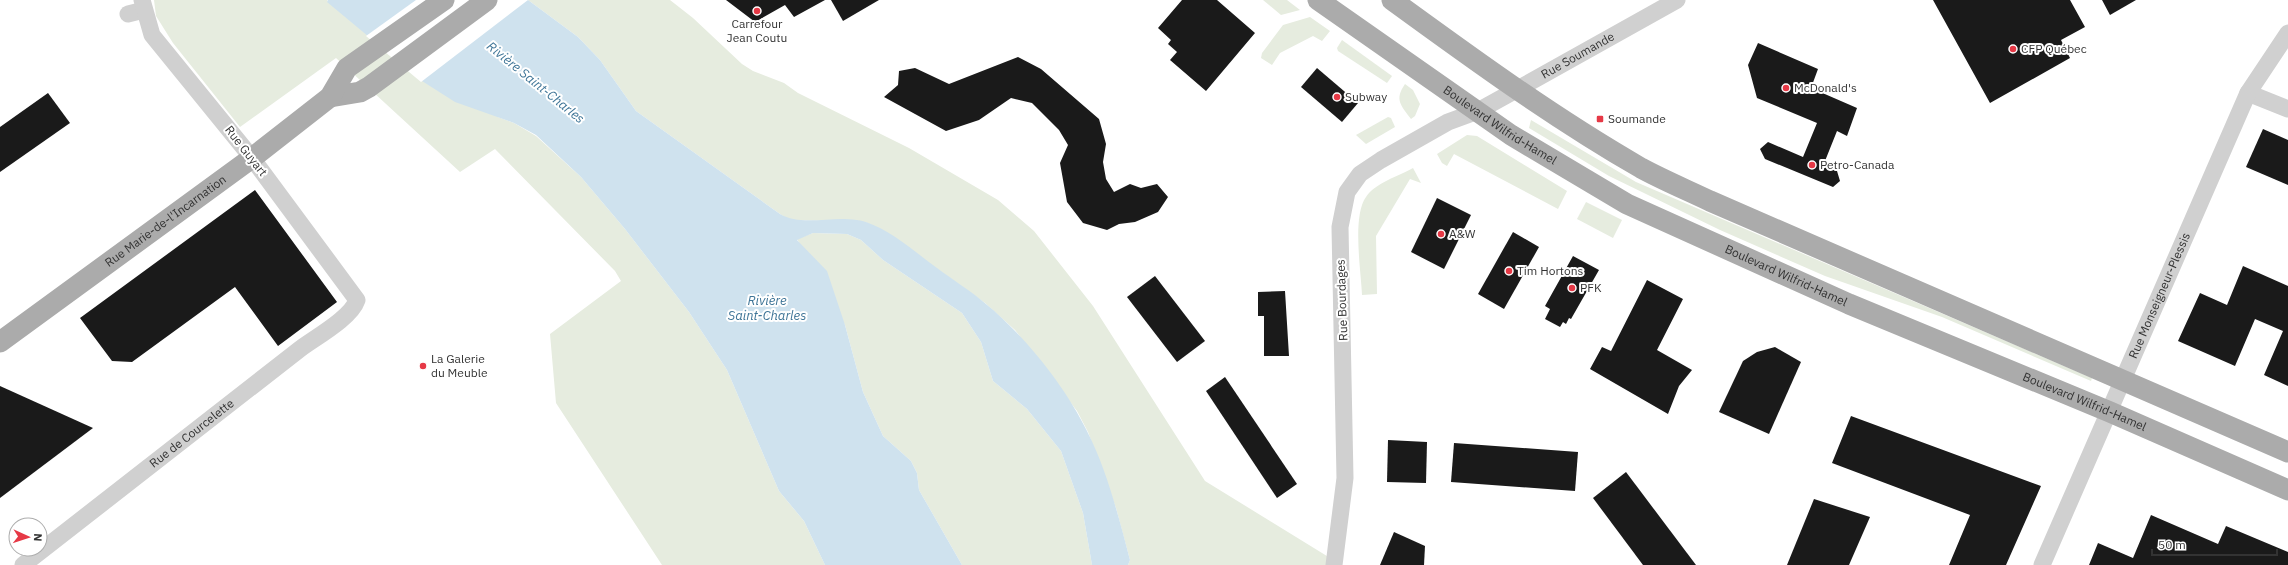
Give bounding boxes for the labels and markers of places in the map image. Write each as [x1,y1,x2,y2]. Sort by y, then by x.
marker: Carrefour Jean Coutu [752,6,762,16]
place label: Carrefour Jean Coutu [727,16,787,45]
place label: CFP Québec [2021,41,2087,56]
marker: CFP Québec [2008,44,2018,54]
place label: McDonald's [1794,80,1857,95]
marker: McDonald's [1781,83,1791,93]
place label: Subway [1345,89,1387,104]
marker: Subway [1332,92,1342,102]
place label: Soumande [1608,111,1666,126]
marker: Soumande [1595,114,1605,124]
place label: Petro-Canada [1820,157,1895,172]
marker: Petro-Canada [1807,160,1817,170]
place label: A&W [1449,226,1476,241]
marker: A&W [1436,229,1446,239]
place label: Tim Hortons [1517,263,1584,278]
marker: Tim Hortons [1504,266,1514,276]
place label: PFK [1580,280,1602,295]
marker: PFK [1567,283,1577,293]
place label: La Galerie du Meuble [431,351,488,380]
marker: La Galerie du Meuble [418,361,428,371]

